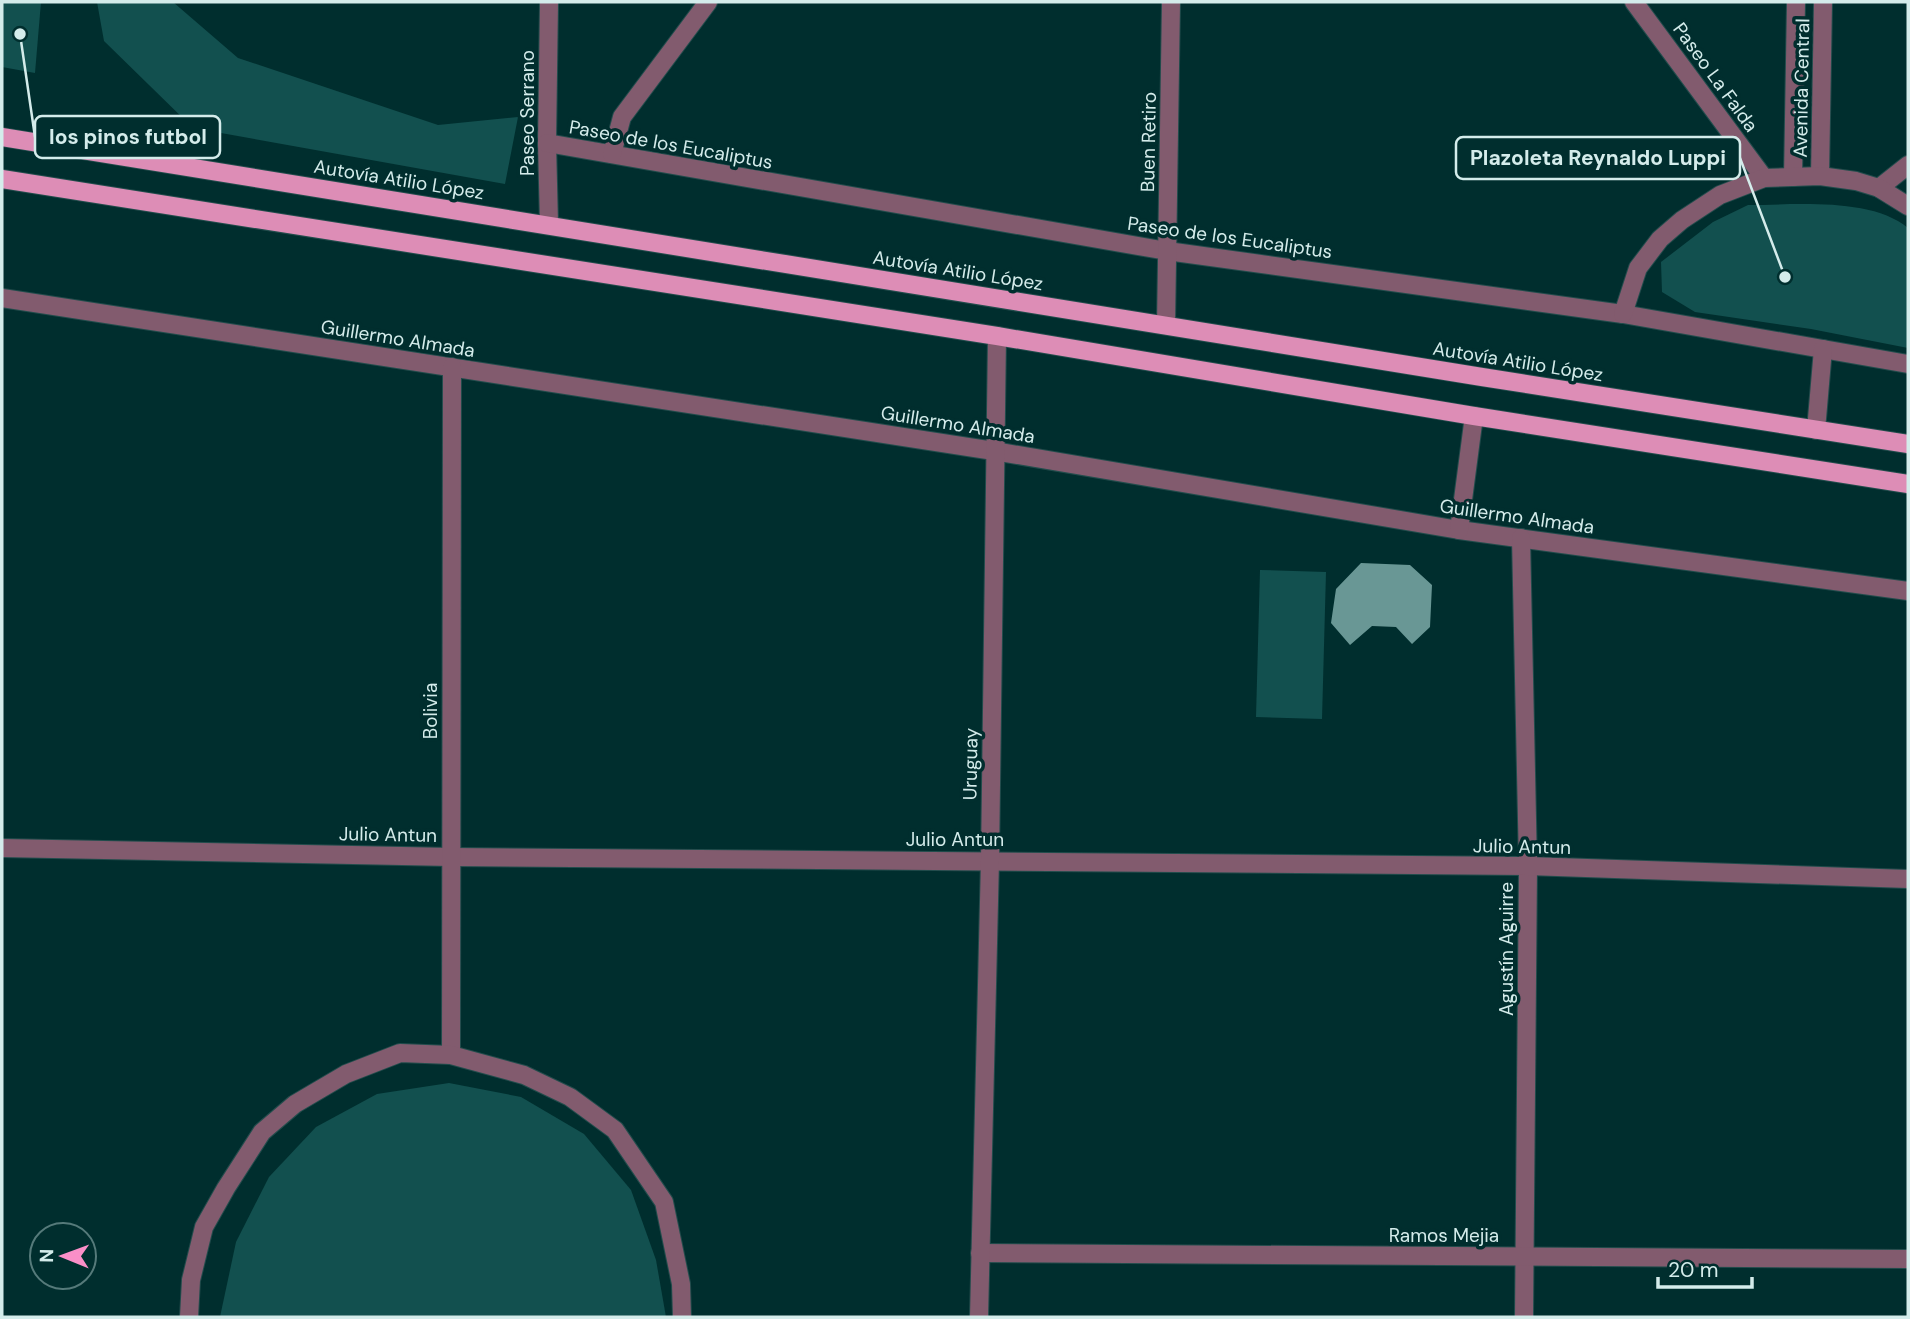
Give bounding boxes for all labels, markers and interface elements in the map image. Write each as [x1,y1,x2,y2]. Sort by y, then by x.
street label: Paseo La Falda [1667,18,1764,137]
street label: Avenida Central [1788,18,1815,158]
street label: Paseo Serrano [515,50,540,176]
street label: Buen Retiro [1135,92,1162,192]
street label: Paseo de los Eucaliptus [567,114,775,175]
callout: los pinos futbol [35,116,220,158]
text: los pinos futbol [49,123,207,151]
callout: Plazoleta Reynaldo Luppi [1456,137,1740,179]
text: Plazoleta Reynaldo Luppi [1470,144,1726,172]
street label: Autovía Atilio López [312,154,486,205]
street label: Paseo de los Eucaliptus [1126,211,1334,264]
street label: Autovía Atilio López [871,245,1045,296]
street label: Guillermo Almada [319,314,477,363]
street label: Autovía Atilio López [1431,336,1605,387]
street label: Guillermo Almada [879,400,1037,449]
street label: Guillermo Almada [1438,493,1596,540]
street label: Bolivia [418,683,443,739]
street label: Uruguay [957,727,984,800]
street label: Julio Antun [339,821,437,848]
street label: Julio Antun [906,827,1004,852]
street label: Julio Antun [1473,833,1571,860]
street label: Agustín Aguirre [1494,882,1519,1016]
north arrow [28,1221,98,1291]
street label: Ramos Mejia [1389,1223,1499,1248]
scale bar [1658,1246,1752,1290]
text: N [34,1249,59,1263]
text: 20 m [1668,1256,1719,1284]

